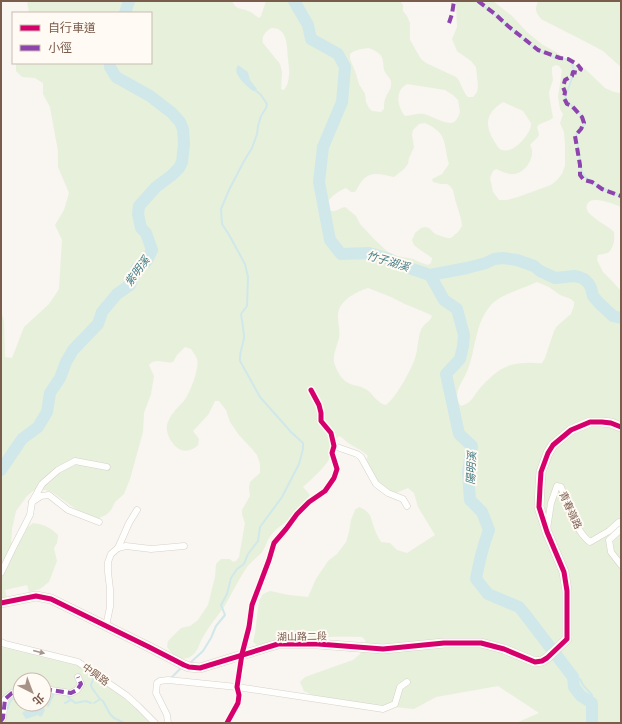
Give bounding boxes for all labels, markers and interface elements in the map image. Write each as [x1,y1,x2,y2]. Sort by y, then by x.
legend [12,12,152,64]
text: 自行車道 [48,20,96,35]
text: 小徑 [48,40,72,55]
water label: 竹子湖溪 [365,248,413,275]
water label: 紫明溪 [122,252,154,288]
water label: 陽明溪 [463,449,479,485]
street label: 青春嶺路 [556,489,585,531]
street label: 湖山路二段 [277,630,327,643]
one-way arrow [33,649,45,655]
street label: 中興路 [80,660,112,688]
north arrow [12,672,52,712]
text: 北 [30,691,47,708]

